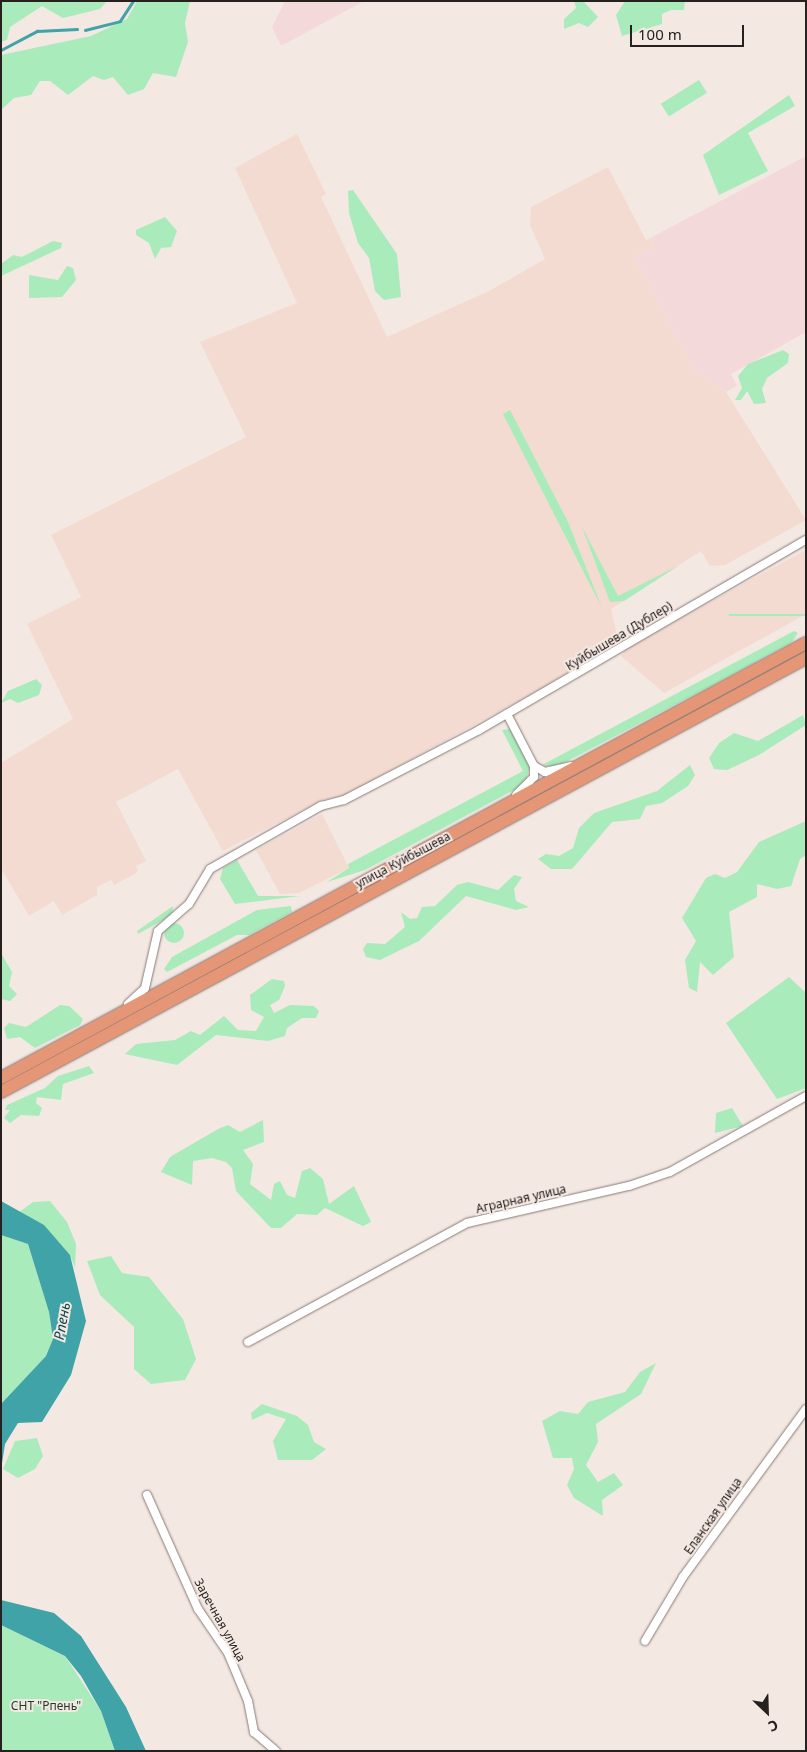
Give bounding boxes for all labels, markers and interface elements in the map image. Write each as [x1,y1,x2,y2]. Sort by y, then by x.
scale bar [632,15,746,47]
text: 100 m [638,24,682,44]
street label: Куйбышева (Дублер) [563,599,675,673]
street label: улица Куйбышева [353,829,453,891]
street label: Аграрная улица [474,1182,568,1216]
water label: Рпень [50,1301,74,1341]
street label: Еланская улица [681,1475,745,1557]
street label: Заречная улица [191,1576,249,1664]
north arrow [742,1687,792,1737]
park label: СНТ "Рпень" [11,1699,81,1713]
text: С [765,1716,781,1737]

